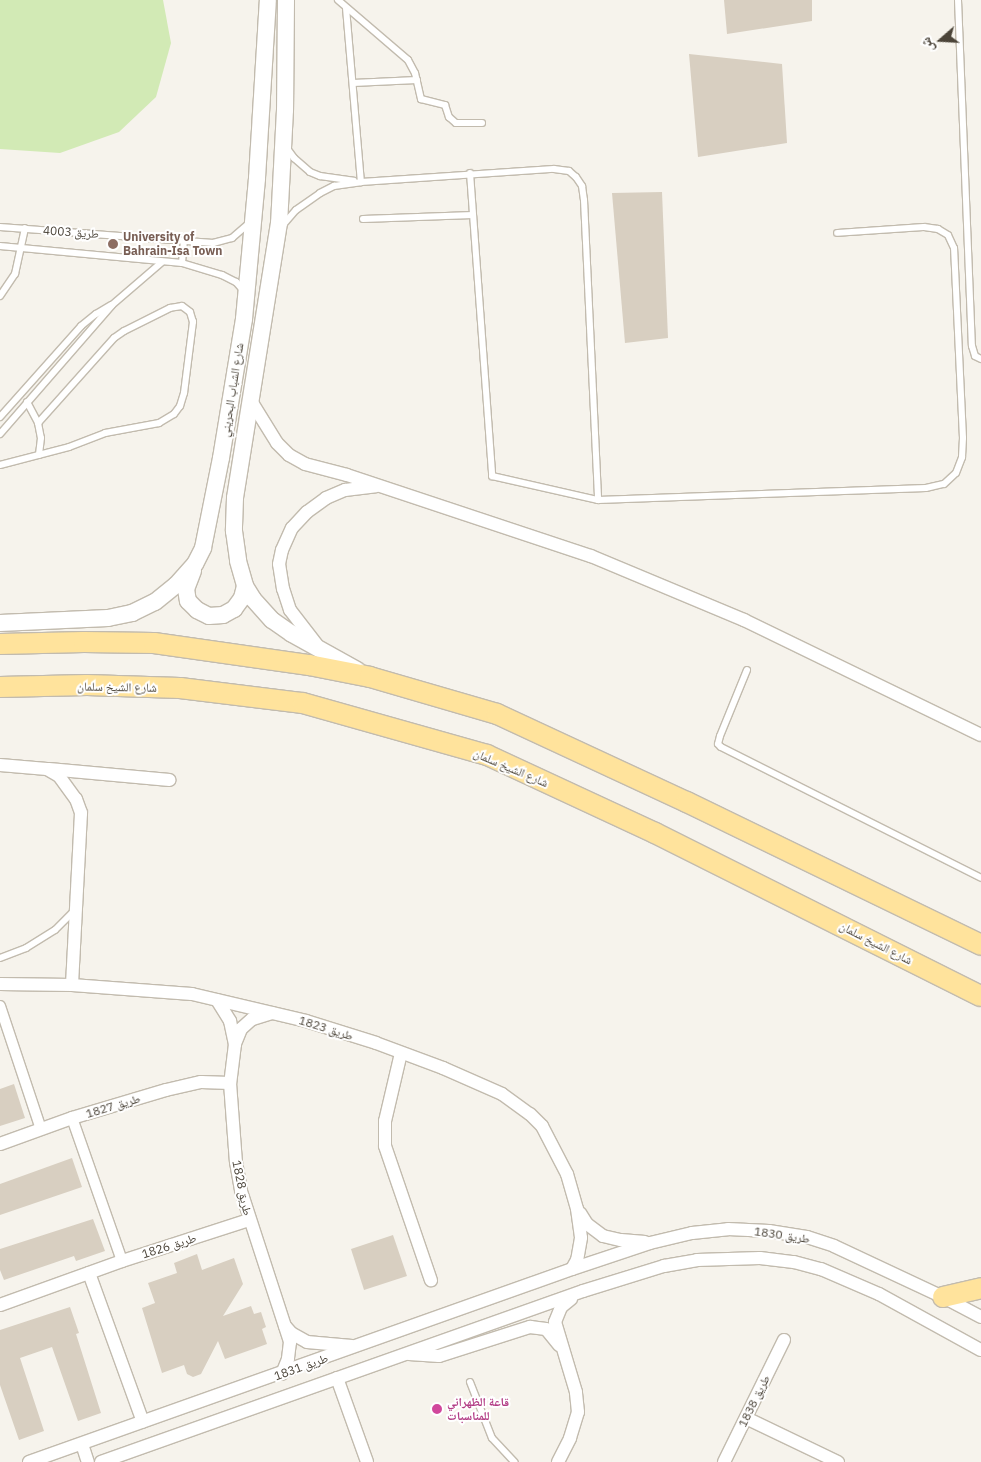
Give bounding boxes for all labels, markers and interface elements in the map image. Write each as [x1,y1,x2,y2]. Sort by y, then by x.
north arrow [916,15,966,65]
text: ش [916,35,938,55]
street label: طريق 4003 [42,223,100,241]
place label: University of Bahrain-Isa Town [123,230,223,258]
marker: University of Bahrain-Isa Town [107,238,119,250]
street label: شارع الشباب البحريني [217,342,247,438]
street label: شارع الشيخ سلمان [77,679,157,695]
street label: شارع الشيخ سلمان [471,746,551,790]
street label: شارع الشيخ سلمان [837,918,915,968]
street label: طريق 1823 [297,1013,355,1043]
street label: طريق 1827 [84,1091,142,1121]
street label: طريق 1828 [229,1159,255,1217]
street label: طريق 1830 [753,1224,811,1246]
street label: طريق 1826 [140,1230,198,1262]
street label: طريق 1831 [272,1351,330,1383]
street label: طريق 1838 [735,1373,773,1429]
place label: قاعة الظهراني للمناسبات [447,1395,509,1423]
marker: قاعة الظهراني للمناسبات [431,1403,443,1415]

